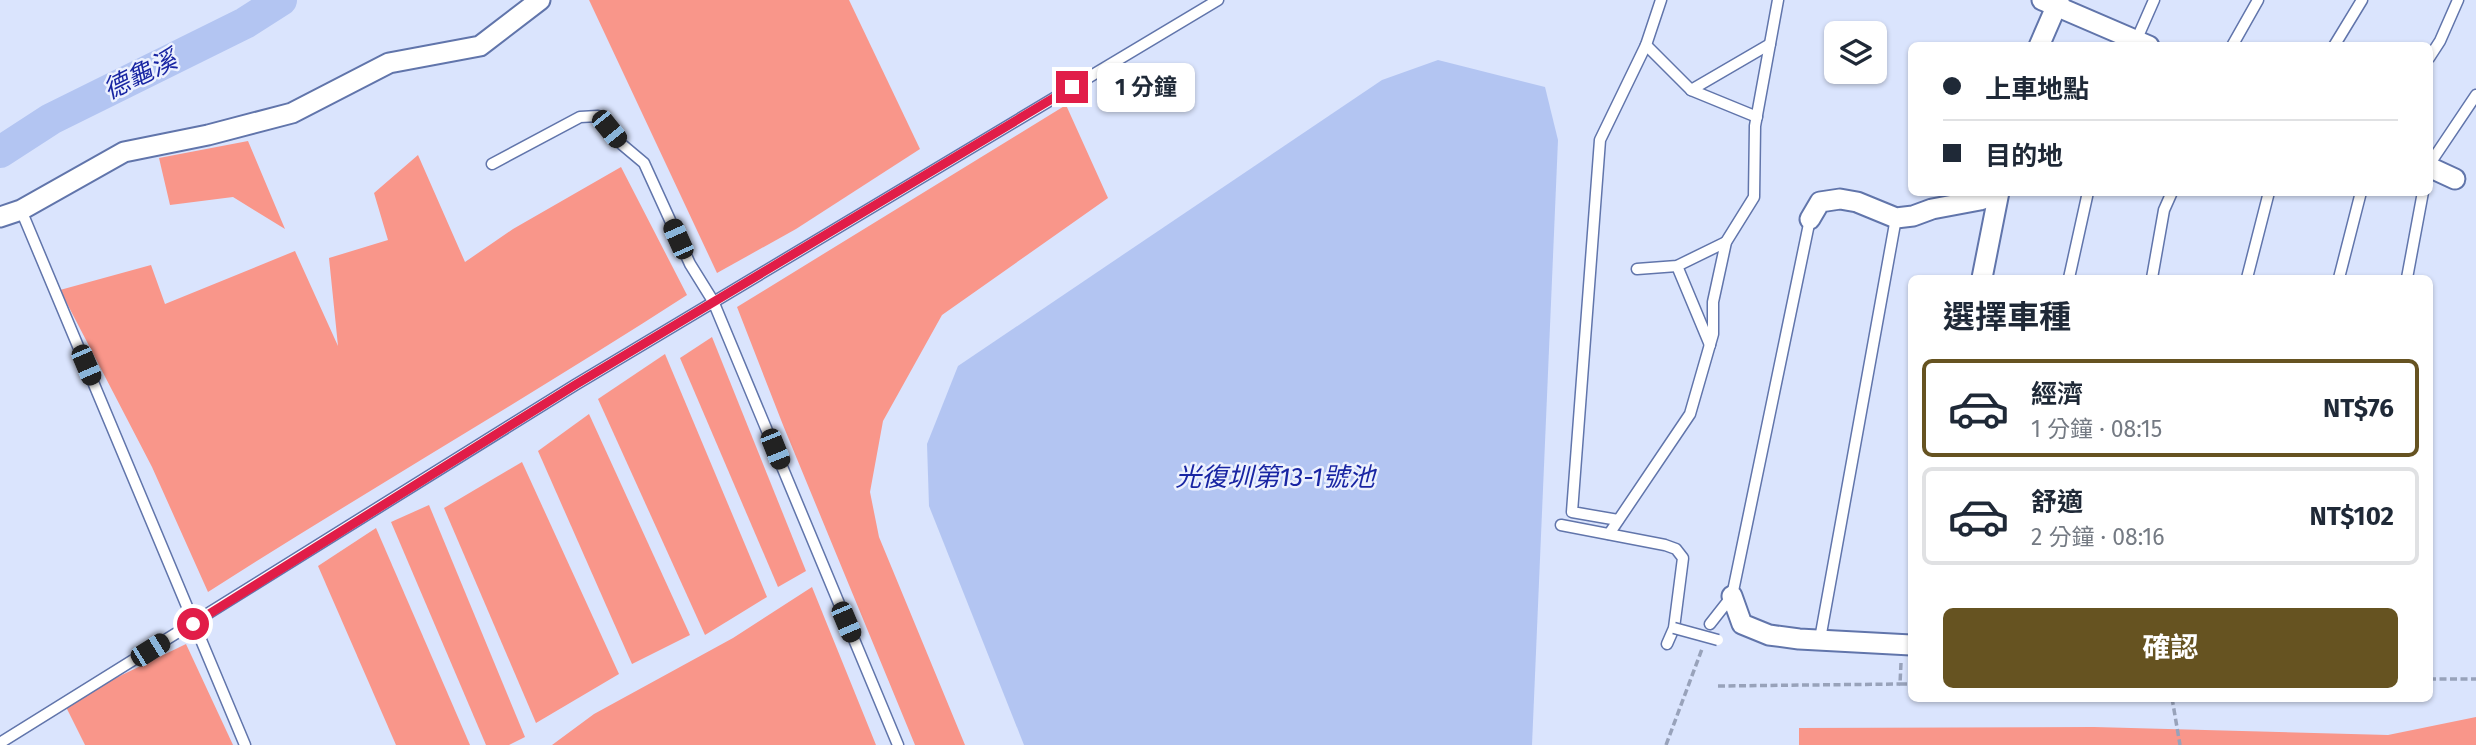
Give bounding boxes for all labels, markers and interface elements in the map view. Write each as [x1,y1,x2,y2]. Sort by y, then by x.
map controls [1824,21,1887,84]
button: layers [1824,21,1887,84]
water label: 德龜溪 [98,42,185,106]
callout: 1 分鐘 [1096,62,1194,112]
route end [1056,71,1088,103]
text: 1 分鐘 [1115,73,1177,101]
text: 上車地點 [1985,74,2089,105]
car [588,106,631,152]
text: 目的地 [1985,141,2063,172]
car [660,216,697,262]
text: 選擇車種 [1943,298,2071,336]
car [69,342,104,388]
icon: car [1947,377,2010,440]
text: 經濟 [2031,379,2083,410]
text: NT$76 [2323,393,2394,424]
text: 1 分鐘 · 08:15 [2031,415,2162,443]
car [758,426,793,472]
water label: 光復圳第13-1號池 [1175,462,1378,493]
icon: car [1947,485,2010,548]
text: 舒適 [2031,487,2083,518]
text: NT$102 [2309,501,2394,532]
text: 2 分鐘 · 08:16 [2031,523,2165,551]
car [829,599,864,645]
route start [177,608,209,640]
button: 確認 [1943,608,2398,688]
car [127,630,174,670]

